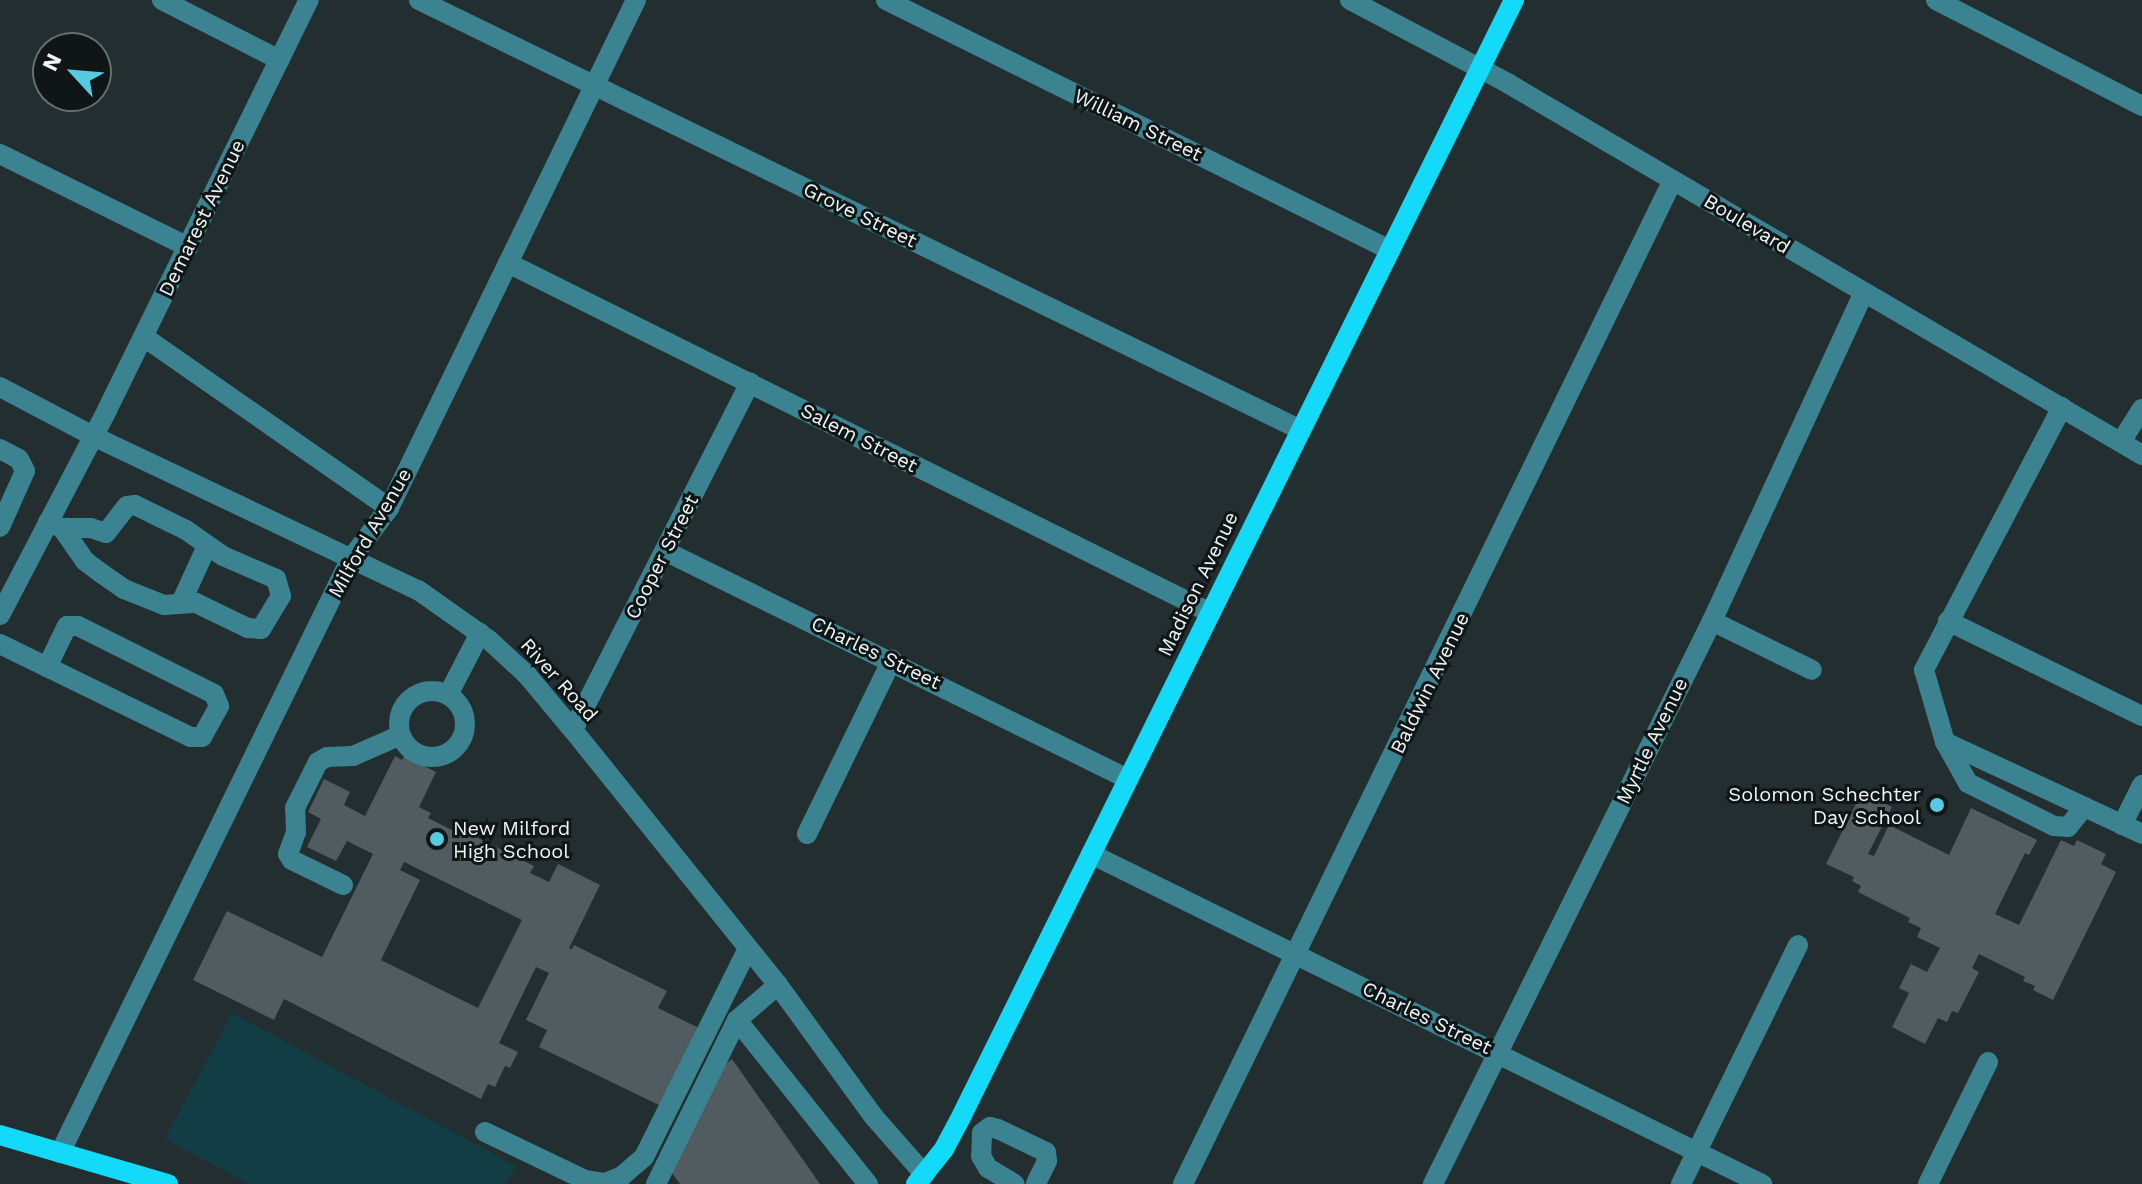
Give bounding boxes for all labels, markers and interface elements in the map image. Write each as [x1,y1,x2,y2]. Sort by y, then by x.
north arrow [32,32,112,112]
text: N [37,49,67,75]
street label: William Street [1070,84,1206,166]
street label: Demarest Avenue [153,135,251,301]
street label: Grove Street [799,177,921,253]
street label: Boulevard [1699,189,1795,259]
street label: Salem Street [797,398,921,478]
street label: Milford Avenue [323,464,417,602]
street label: Cooper Street [620,491,704,623]
street label: Madison Avenue [1152,507,1244,661]
street label: Baldwin Avenue [1385,608,1475,758]
street label: Charles Street [807,611,945,695]
street label: River Road [515,633,603,727]
street label: Myrtle Avenue [1611,673,1693,809]
place label: Solomon Schechter Day School [1728,782,1921,829]
marker: Solomon Schechter Day School [1928,796,1946,814]
place label: New Milford High School [453,816,571,863]
marker: New Milford High School [428,830,446,848]
street label: Charles Street [1358,976,1496,1060]

